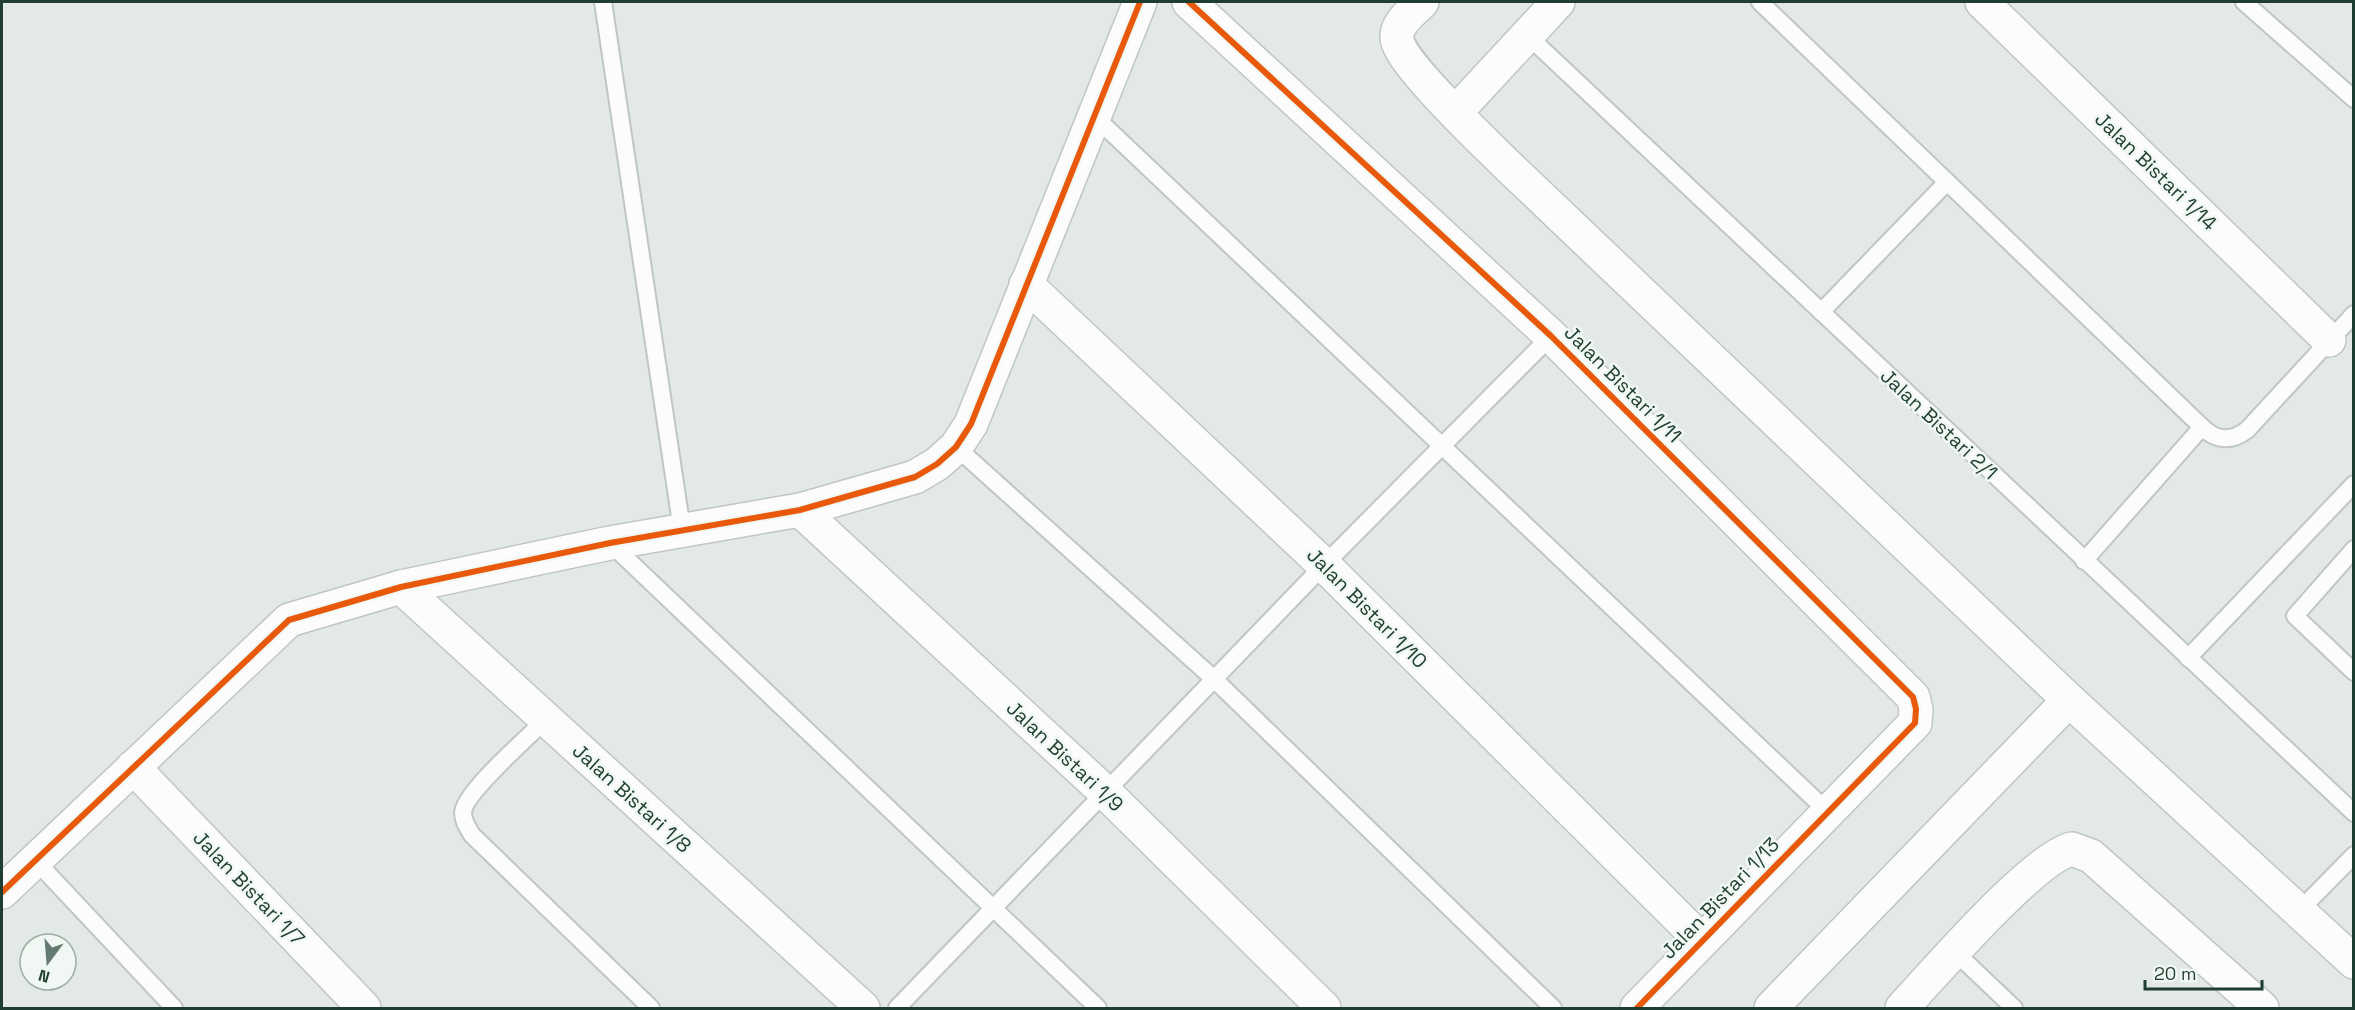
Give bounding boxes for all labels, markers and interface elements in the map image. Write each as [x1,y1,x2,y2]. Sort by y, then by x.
street label: Jalan Bistari 1/14 [2089,106,2223,236]
street label: Jalan Bistari 1/11 [1559,320,1687,448]
street label: Jalan Bistari 2/1 [1875,363,2003,485]
street label: Jalan Bistari 1/10 [1301,542,1433,674]
street label: Jalan Bistari 1/9 [1001,695,1129,817]
street label: Jalan Bistari 1/8 [567,738,697,858]
street label: Jalan Bistari 1/7 [187,825,311,951]
street label: Jalan Bistari 1/13 [1655,832,1785,964]
north arrow [18,932,78,992]
scale bar [2145,953,2262,991]
text: 20 m [2154,962,2197,985]
text: N [36,964,52,988]

